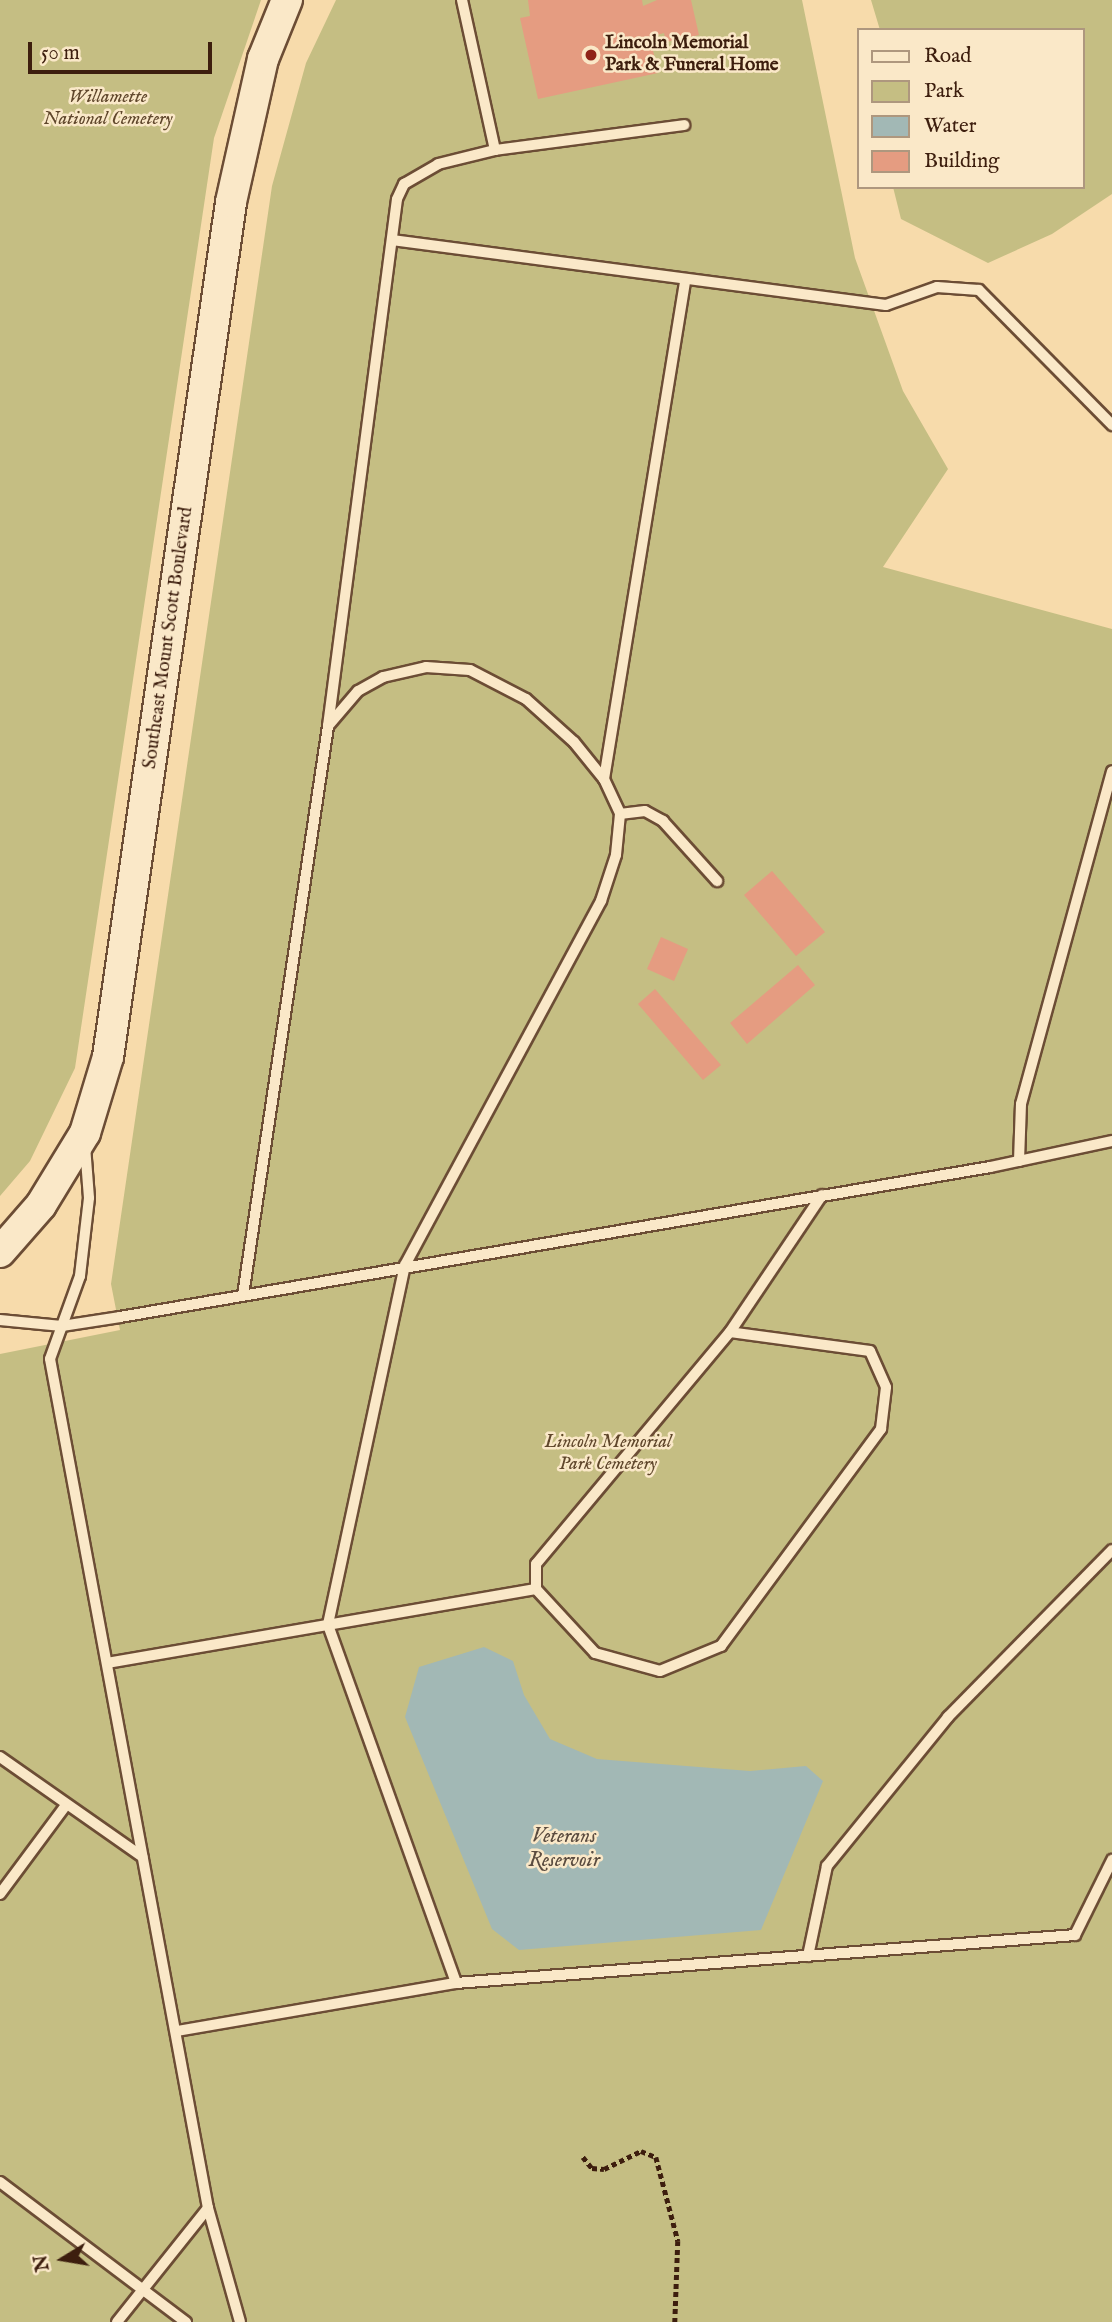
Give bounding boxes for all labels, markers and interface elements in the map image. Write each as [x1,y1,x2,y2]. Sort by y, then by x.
scale bar [32,28,215,72]
legend [856,28,1084,189]
place label: Lincoln Memorial Park & Funeral Home [605,33,778,77]
text: 50 m [41,40,80,67]
text: Road [924,43,971,70]
marker: Lincoln Memorial Park & Funeral Home [583,47,599,63]
text: Park [924,78,964,105]
park label: Willamette National Cemetery [43,87,173,131]
text: Water [924,113,976,140]
text: Building [924,148,999,175]
street label: Southeast Mount Scott Boulevard [139,505,199,771]
park label: Lincoln Memorial Park Cemetery [545,1432,671,1476]
water label: Veterans Reservoir [528,1824,600,1874]
north arrow [28,2224,98,2294]
text: N [29,2253,56,2273]

